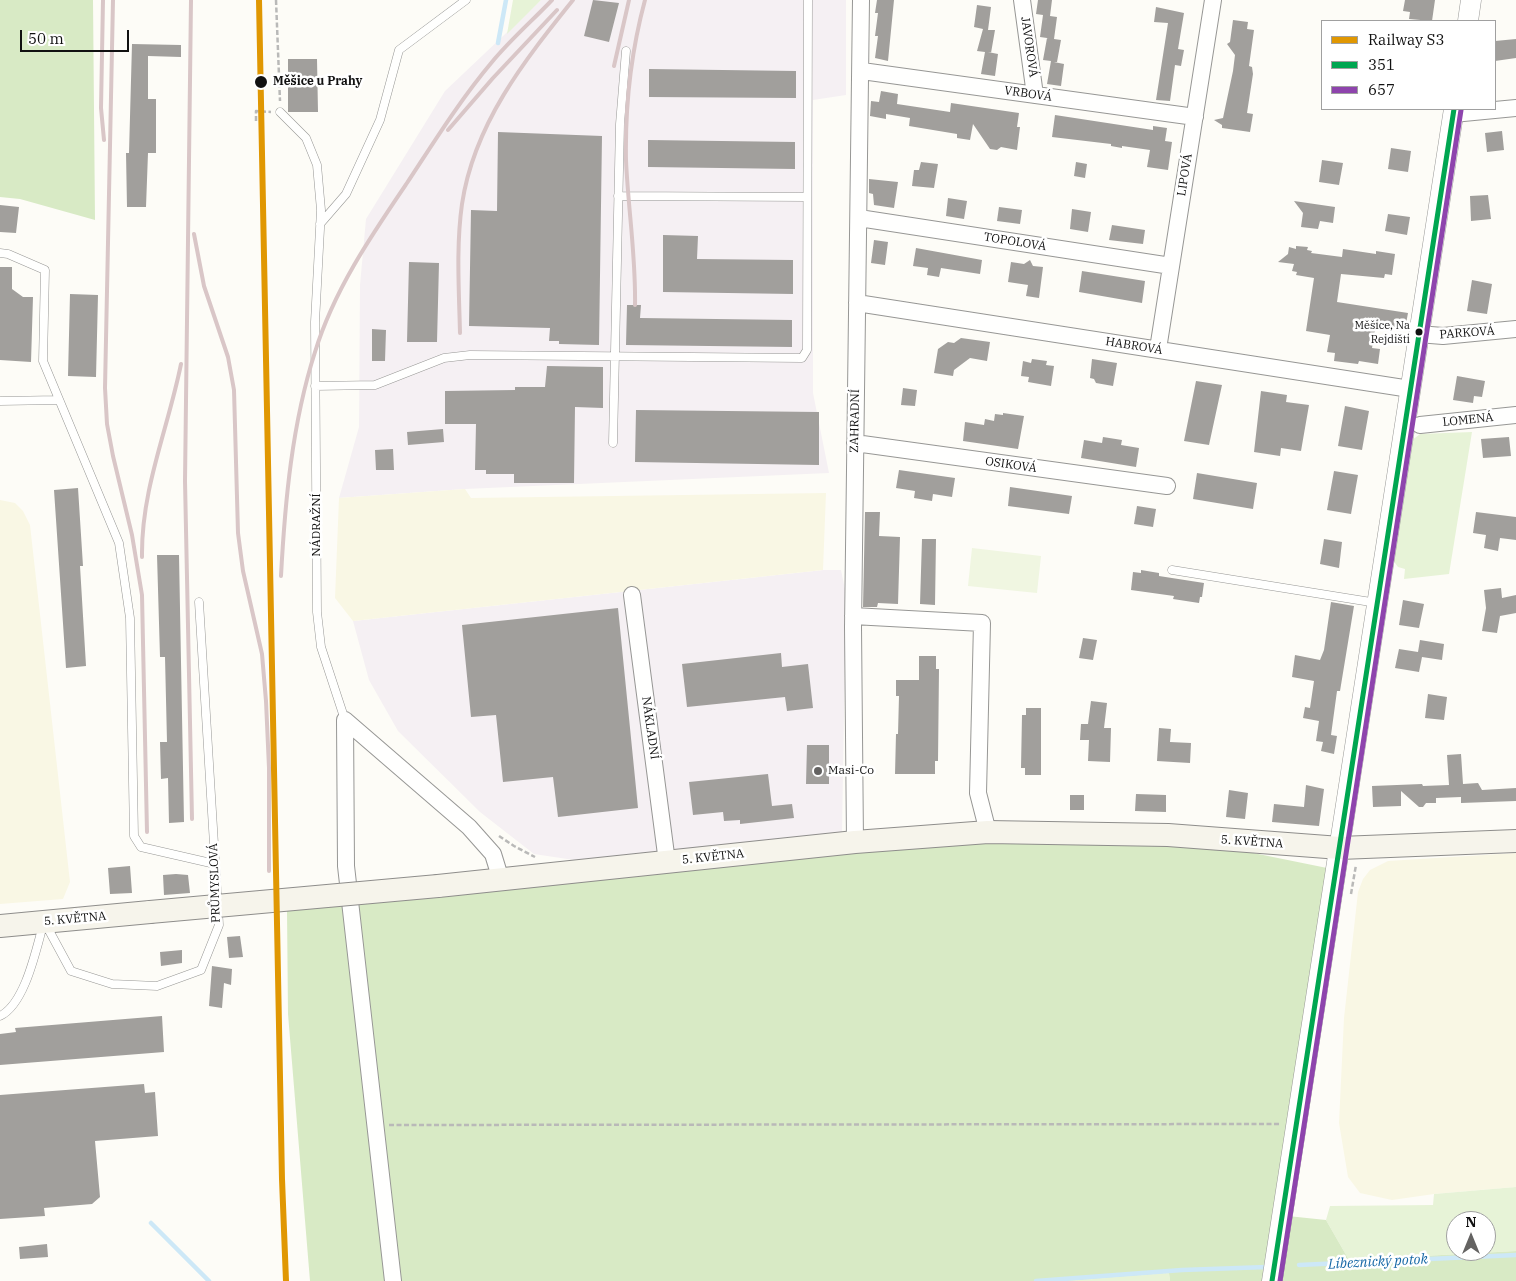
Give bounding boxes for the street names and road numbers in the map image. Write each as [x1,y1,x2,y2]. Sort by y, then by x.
street label: JAVOROVÁ [1018,16,1040,78]
street label: VRBOVÁ [1003,84,1053,104]
street label: LIPOVÁ [1175,153,1195,197]
street label: TOPOLOVÁ [983,230,1047,254]
street label: PARKOVÁ [1439,324,1495,342]
street label: HABROVÁ [1104,334,1164,358]
street label: ZAHRADNÍ [847,389,863,453]
street label: LOMENÁ [1442,410,1494,430]
street label: OSIKOVÁ [984,454,1038,476]
street label: NÁDRAŽNÍ [310,493,324,557]
street label: NÁKLADNÍ [638,696,662,760]
street label: 5. KVĚTNA [1220,833,1284,851]
street label: PRŮMYSLOVÁ [206,843,224,923]
street label: 5. KVĚTNA [681,847,745,867]
street label: 5. KVĚTNA [43,909,107,929]

